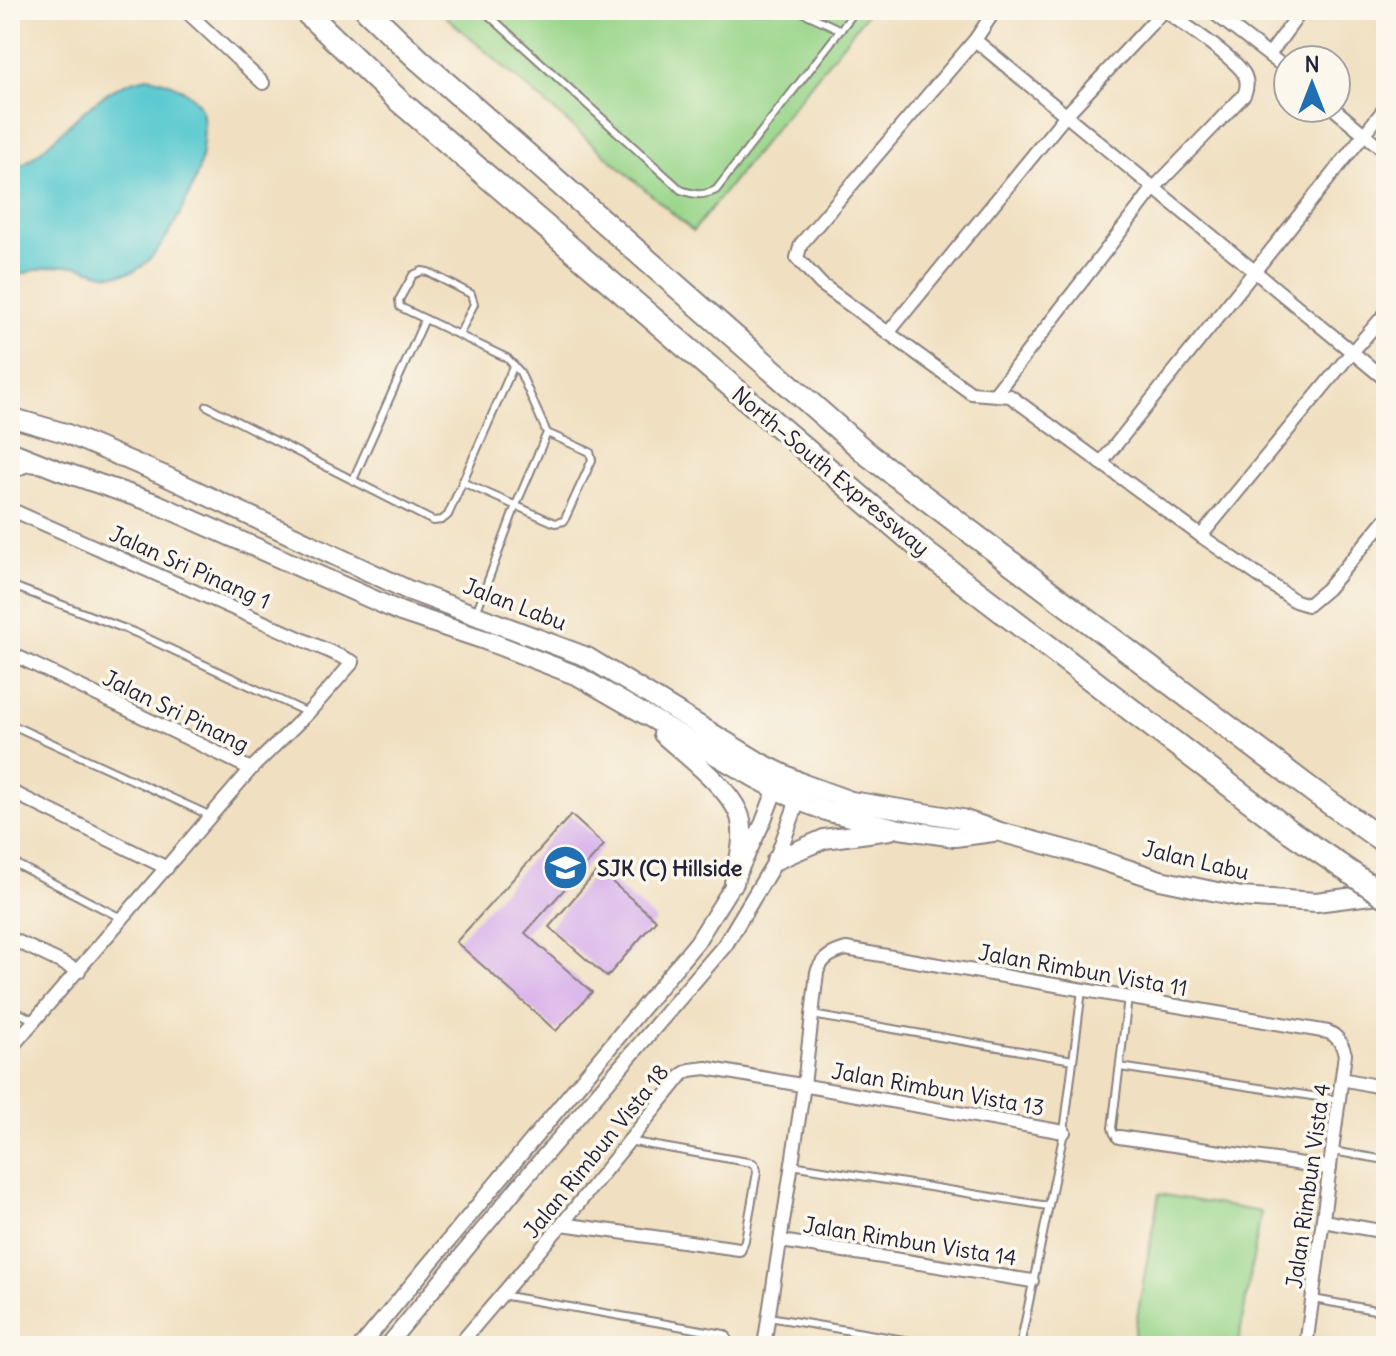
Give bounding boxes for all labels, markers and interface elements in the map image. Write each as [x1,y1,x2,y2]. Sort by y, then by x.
north arrow [1272,44,1352,124]
text: N [1304,50,1320,78]
street label: North–South Expressway [726,380,936,562]
street label: Jalan Sri Pinang 1 [105,519,275,615]
street label: Jalan Labu [459,571,571,637]
street label: Jalan Sri Pinang [98,664,254,758]
street label: Jalan Labu [1140,834,1252,886]
school or university icon: SJK (C) Hillside [542,844,590,892]
place label: SJK (C) Hillside [597,854,742,882]
street label: Jalan Rimbun Vista 11 [976,938,1190,1002]
street label: Jalan Rimbun Vista 13 [829,1057,1047,1121]
street label: Jalan Rimbun Vista 18 [517,1058,675,1244]
street label: Jalan Rimbun Vista 4 [1280,1082,1336,1290]
street label: Jalan Rimbun Vista 14 [801,1210,1019,1272]

